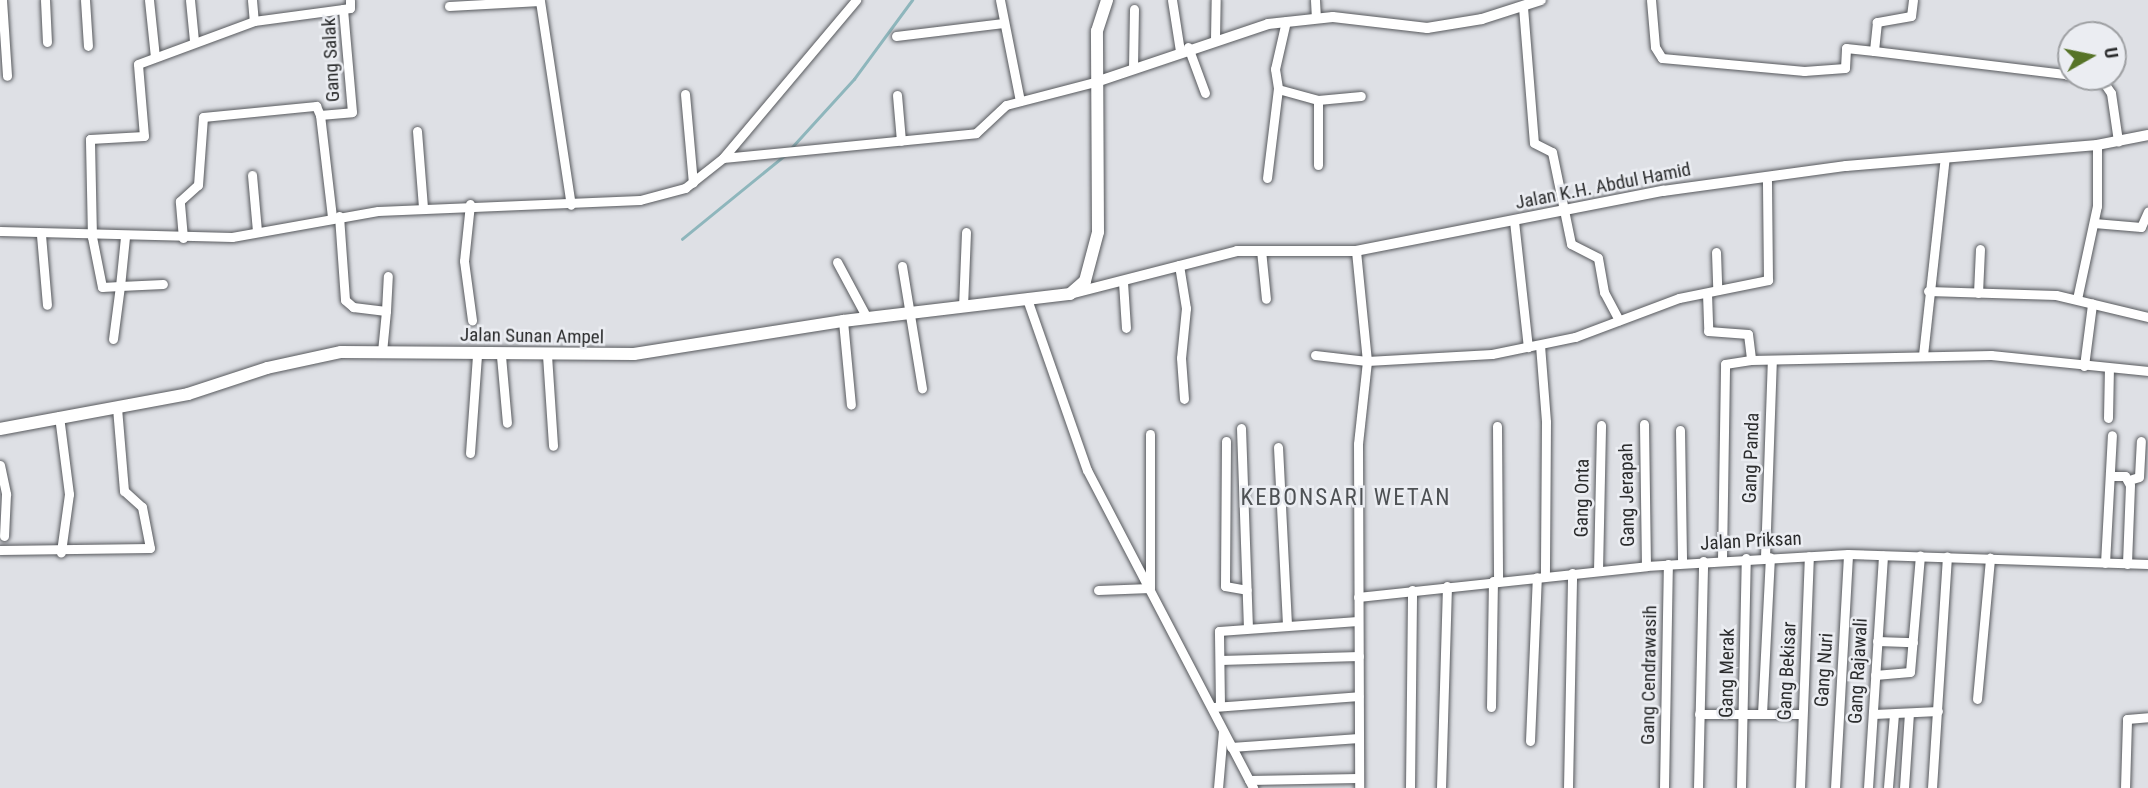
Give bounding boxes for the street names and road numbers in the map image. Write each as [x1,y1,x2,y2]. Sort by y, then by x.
street label: Gang Salak [317,17,345,103]
street label: Jalan K.H. Abdul Hamid [1513,158,1693,214]
street label: Jalan Sunan Ampel [460,323,604,349]
street label: Gang Panda [1738,412,1764,504]
street label: Gang Jerapah [1615,443,1639,547]
street label: Gang Onta [1570,459,1594,537]
street label: Jalan Priksan [1700,527,1802,555]
street label: Gang Cendrawasih [1636,605,1662,745]
street label: Gang Rajawali [1844,617,1872,725]
street label: Gang Bekisar [1773,621,1801,721]
street label: Gang Merak [1715,628,1739,718]
street label: Gang Nuri [1810,632,1838,708]

